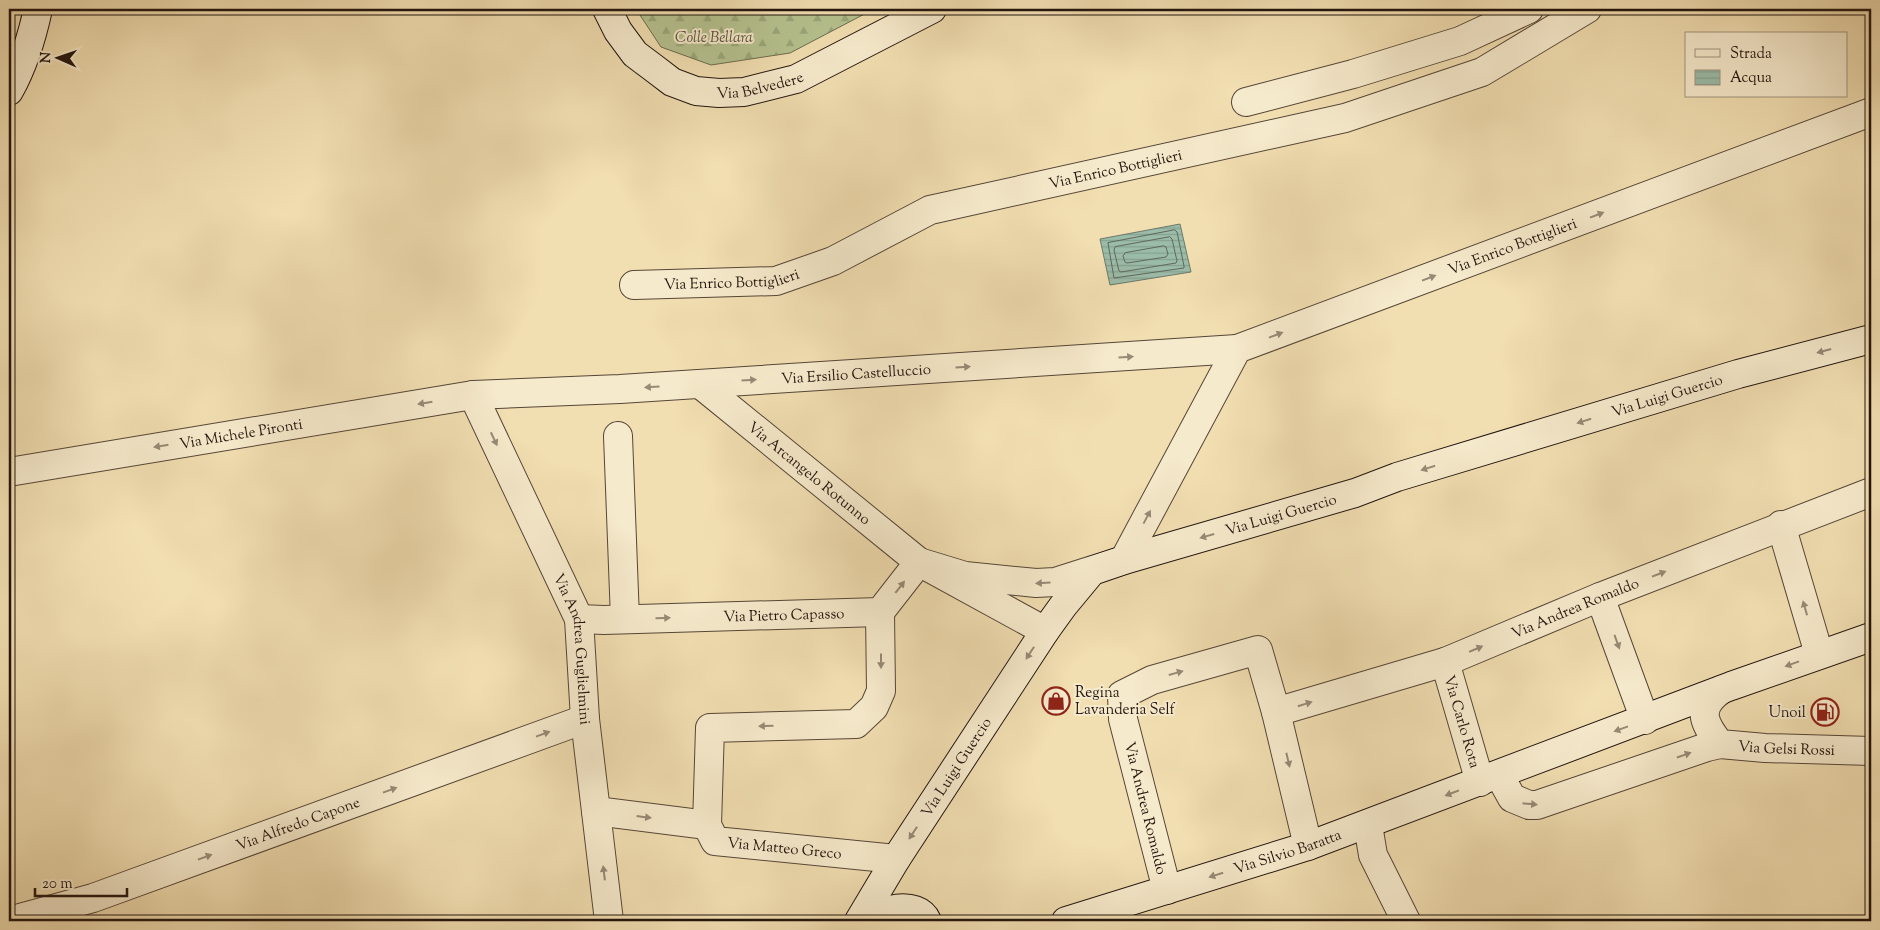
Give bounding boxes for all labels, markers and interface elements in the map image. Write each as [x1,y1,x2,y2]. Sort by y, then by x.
park label: Colle Bellara [675,28,753,49]
north arrow [32,32,82,82]
legend [1685,32,1848,98]
text: Strada [1730,44,1772,65]
text: N [37,52,57,64]
street label: Via Belvedere [716,68,808,105]
text: Acqua [1730,68,1772,89]
street label: Via Enrico Bottiglieri [1047,145,1184,195]
one-way arrow [1590,210,1604,218]
street label: Via Enrico Bottiglieri [1445,214,1580,281]
street label: Via Enrico Bottiglieri [664,265,803,296]
one-way arrow [1421,274,1436,281]
one-way arrow [1269,331,1284,338]
one-way arrow [1817,347,1832,355]
one-way arrow [1118,352,1134,360]
street label: Via Ersilio Castelluccio [781,360,932,391]
one-way arrow [956,362,972,370]
street label: Via Luigi Guercio [1609,370,1725,424]
one-way arrow [741,376,757,384]
one-way arrow [643,383,659,391]
one-way arrow [417,399,433,407]
street label: Via Michele Pironti [178,414,304,456]
one-way arrow [1576,417,1591,425]
street label: Via Arcangelo Rotunno [742,418,875,531]
one-way arrow [490,432,498,446]
one-way arrow [153,443,169,451]
one-way arrow [1421,464,1436,472]
street label: Via Luigi Guercio [1223,490,1339,542]
one-way arrow [1143,510,1151,525]
one-way arrow [1199,533,1214,541]
one-way arrow [1652,569,1666,577]
street label: Via Andrea Guglielmini [547,570,595,726]
street label: Via Andrea Romaldo [1509,574,1642,645]
one-way arrow [1035,579,1051,587]
one-way arrow [895,580,906,593]
one-way arrow [1801,600,1809,615]
street label: Via Pietro Capasso [723,604,845,629]
one-way arrow [655,614,671,622]
one-way arrow [1614,635,1621,650]
one-way arrow [1469,645,1484,653]
one-way arrow [1026,646,1035,660]
one-way arrow [877,653,885,669]
one-way arrow [1784,660,1799,668]
one-way arrow [1168,669,1183,677]
street label: Via Carlo Rota [1437,673,1484,771]
place label: Regina Lavanderia Self [1075,683,1176,721]
shop icon: Regina Lavanderia Self [1041,686,1071,716]
fuel station icon: Unoil [1810,697,1840,727]
one-way arrow [1298,699,1313,707]
place label: Unoil [1768,703,1806,724]
street label: Via Luigi Guercio [917,714,998,822]
one-way arrow [758,723,774,731]
one-way arrow [1613,725,1628,733]
one-way arrow [536,730,551,738]
street label: Via Gelsi Rossi [1737,737,1835,762]
street label: Via Andrea Romaldo [1118,740,1171,877]
one-way arrow [1677,750,1692,758]
one-way arrow [1284,752,1292,767]
one-way arrow [383,786,398,793]
one-way arrow [1444,789,1459,797]
street label: Via Alfredo Capone [233,793,363,857]
one-way arrow [1522,800,1538,808]
one-way arrow [637,813,653,821]
street label: Via Silvio Baratta [1231,825,1345,880]
one-way arrow [908,826,917,840]
street label: Via Matteo Greco [726,833,842,866]
one-way arrow [198,853,213,861]
one-way arrow [600,864,608,880]
scale bar [35,865,128,897]
one-way arrow [1209,871,1224,879]
text: 20 m [42,874,73,895]

